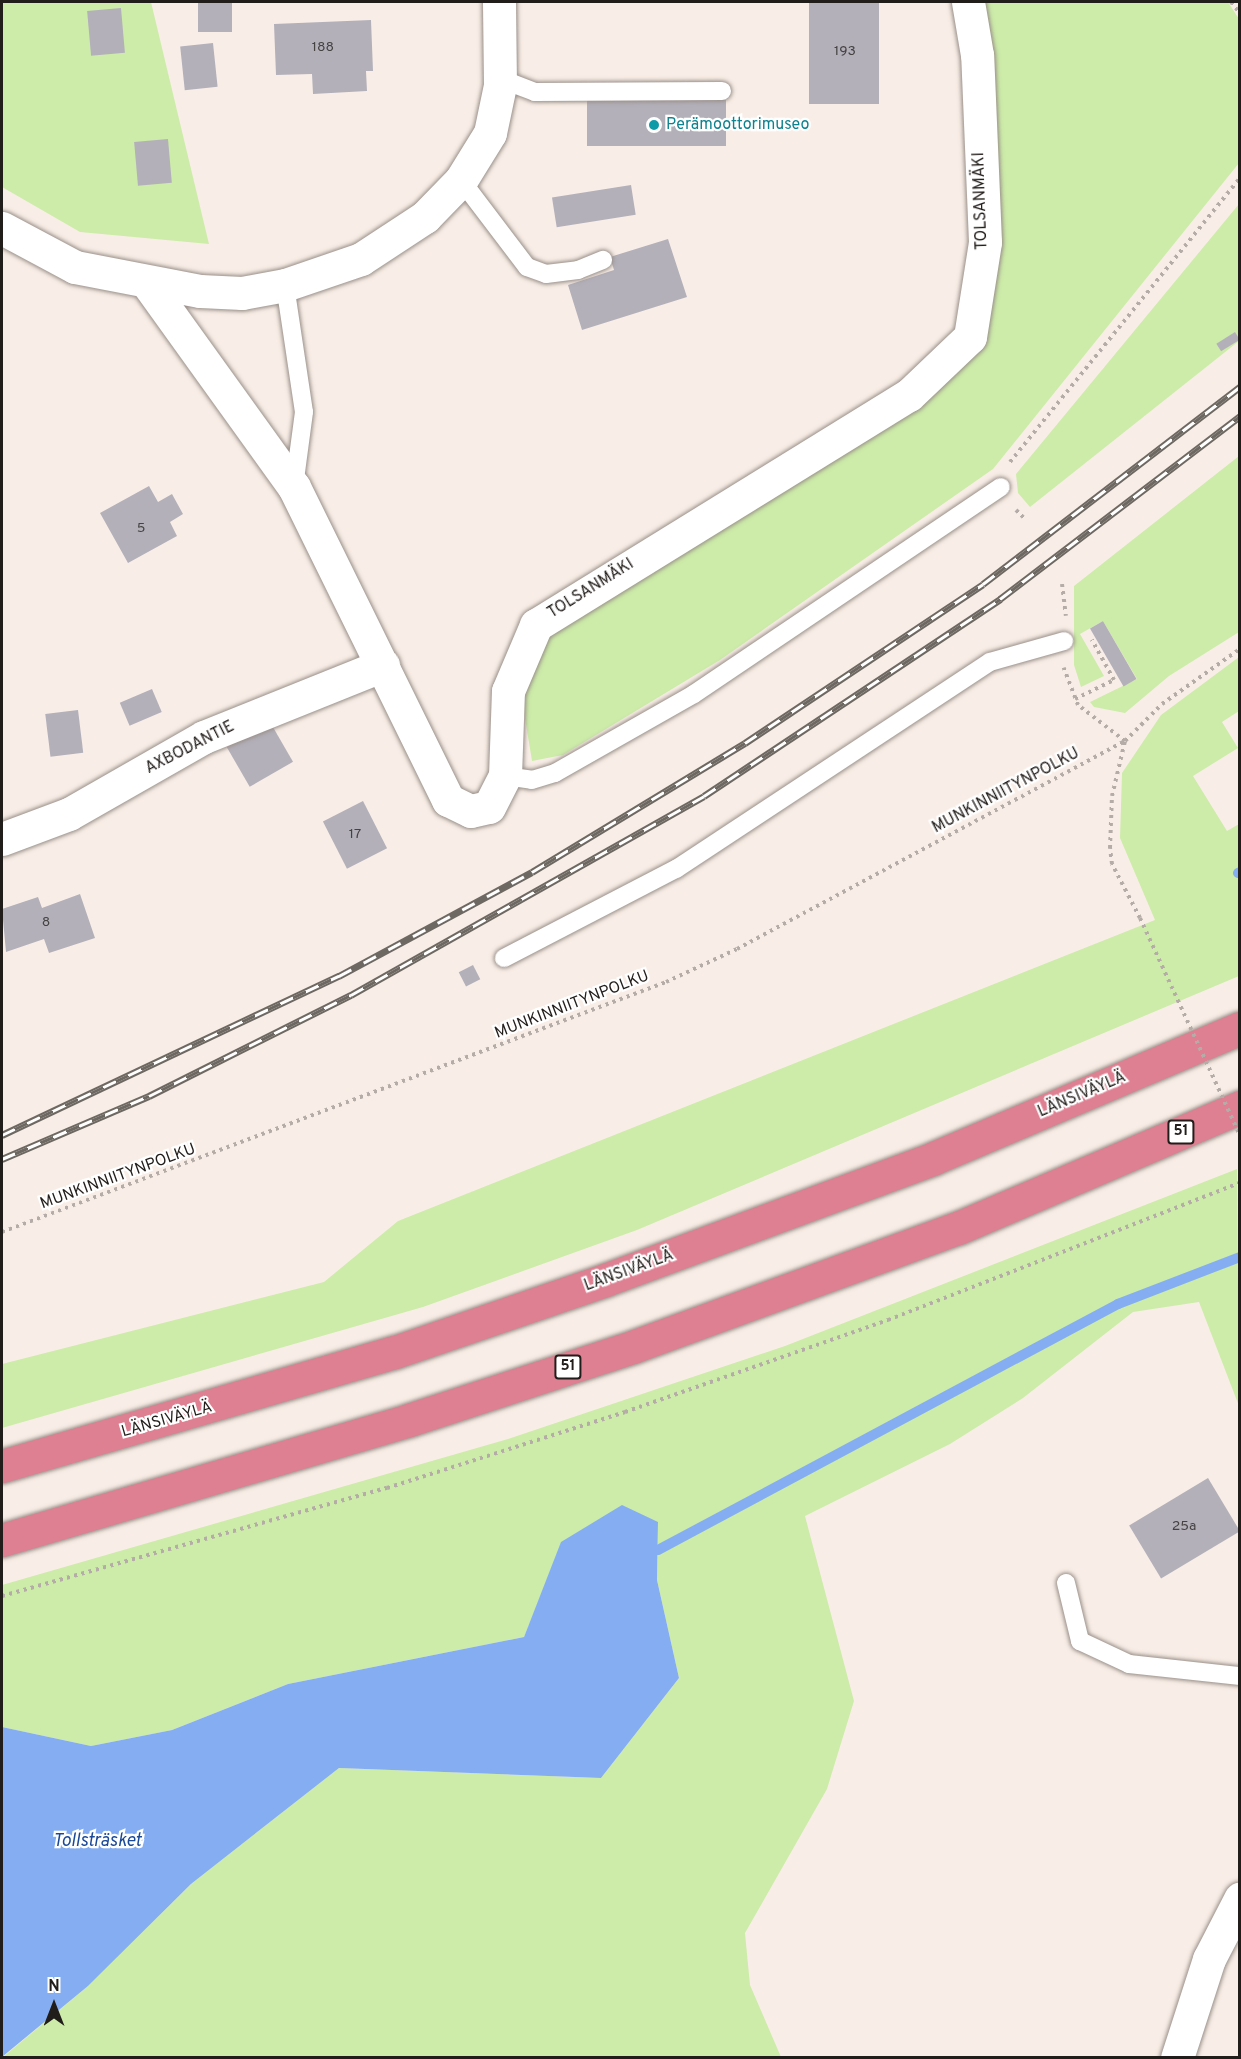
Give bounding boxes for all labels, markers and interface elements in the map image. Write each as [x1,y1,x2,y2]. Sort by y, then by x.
house number: 188 [312,40,334,56]
house number: 193 [834,44,856,60]
place label: Perämoottorimuseo [666,115,809,135]
marker: Perämoottorimuseo [647,118,661,132]
street label: TOLSANMÄKI [970,152,992,250]
house number: 5 [137,521,145,537]
street label: TOLSANMÄKI [544,555,638,623]
street label: AXBODANTIE [142,717,238,779]
street label: MUNKINNIITYNPOLKU [929,744,1083,838]
house number: 17 [349,827,361,843]
house number: 8 [42,915,50,931]
street label: MUNKINNIITYNPOLKU [492,967,652,1043]
street label: LÄNSIVÄYLÄ [1035,1068,1129,1122]
road number: 51 [1166,1120,1196,1144]
street label: MUNKINNIITYNPOLKU [38,1140,198,1214]
street label: LÄNSIVÄYLÄ [582,1246,676,1296]
road number: 51 [553,1355,583,1379]
street label: LÄNSIVÄYLÄ [119,1398,215,1442]
house number: 25a [1172,1519,1196,1535]
water label: Tollsträsket [53,1831,141,1853]
north arrow [24,1975,84,2035]
text: N [48,1977,60,1997]

